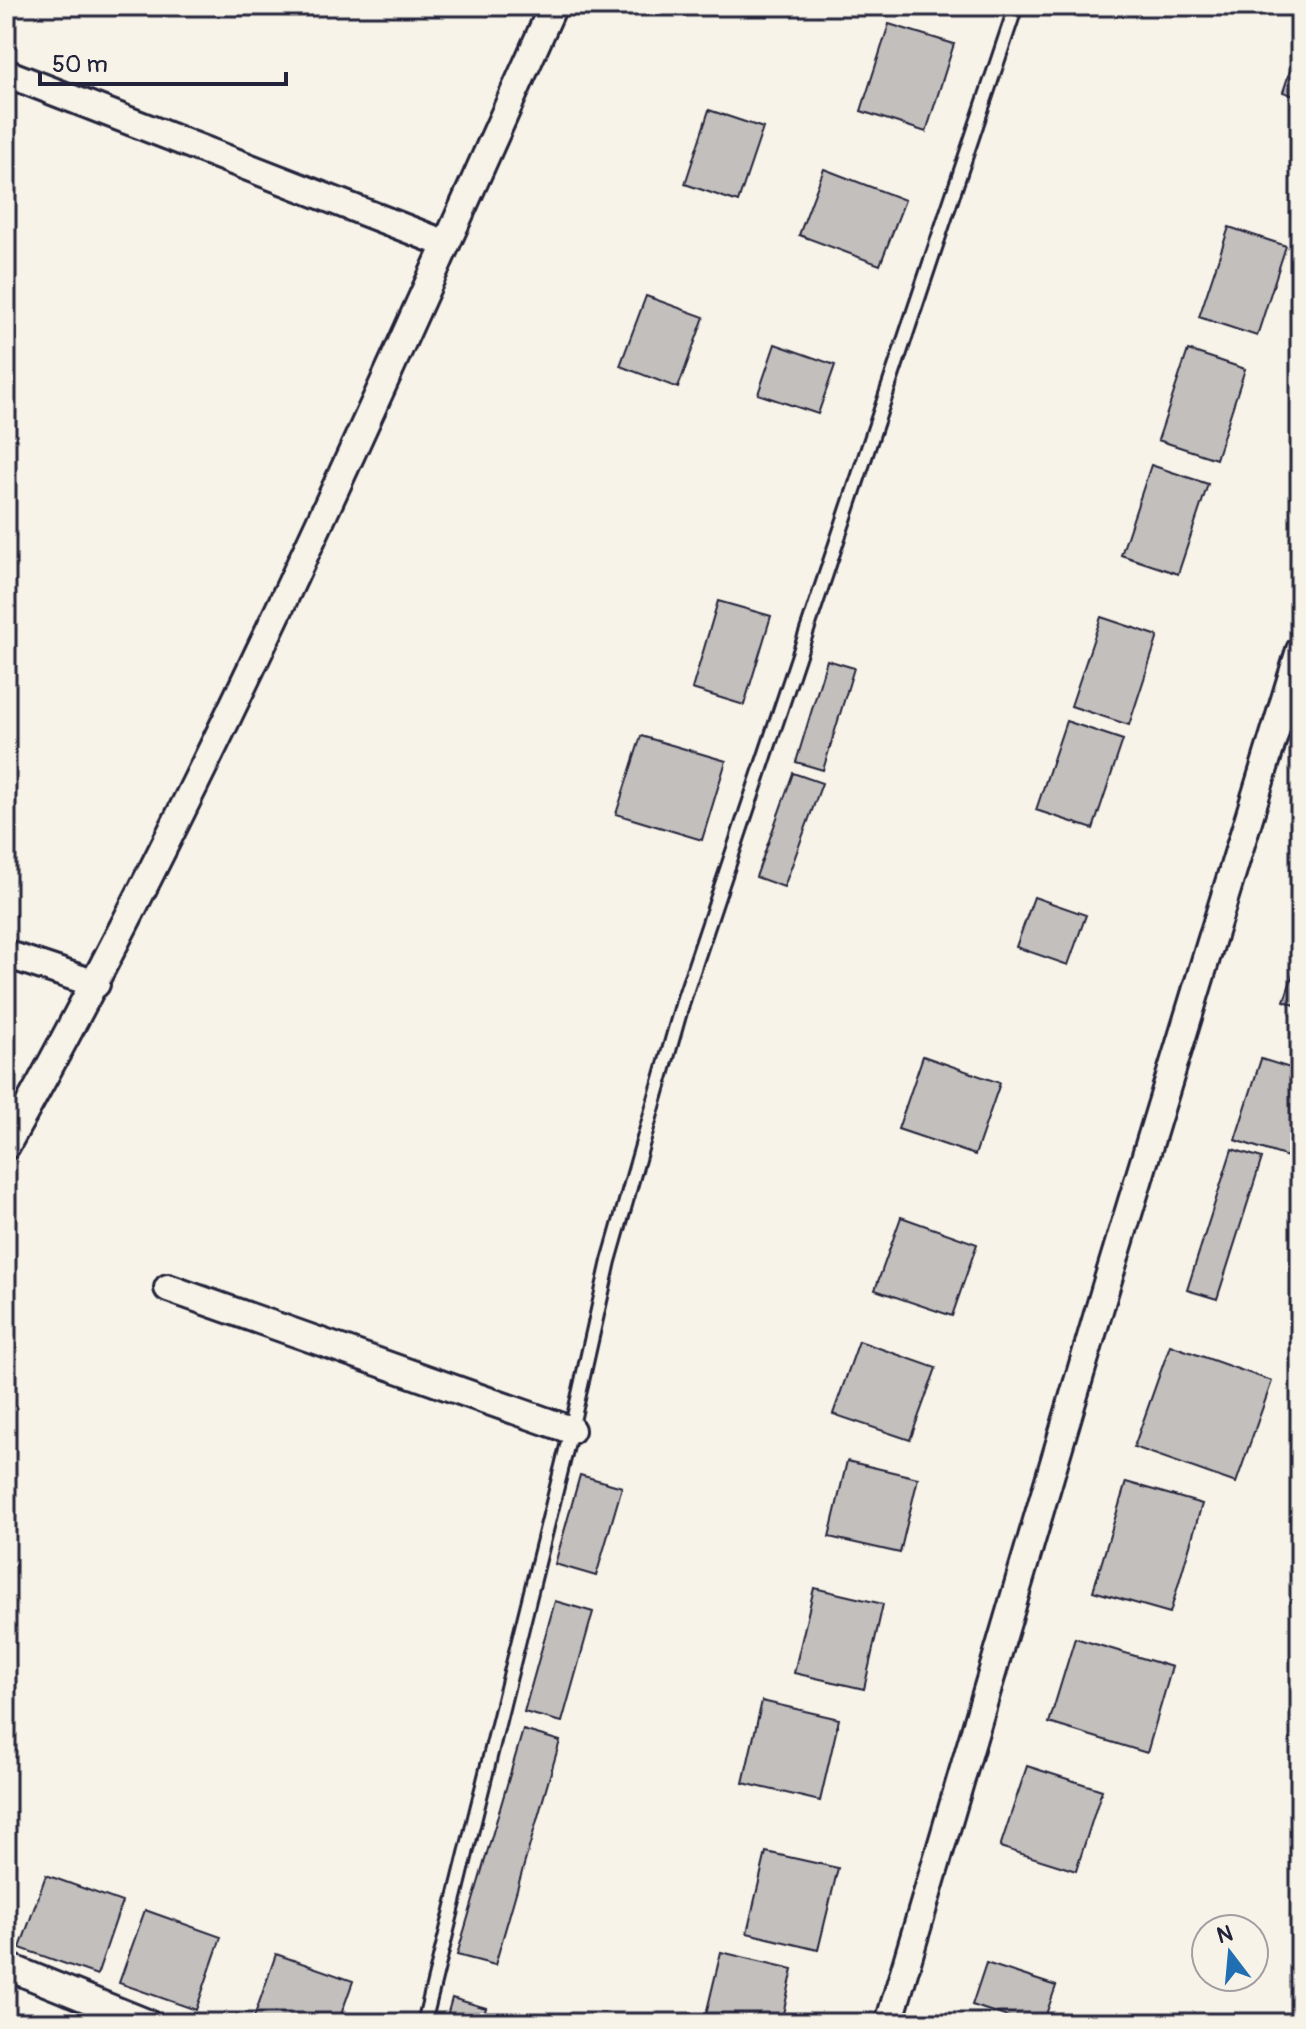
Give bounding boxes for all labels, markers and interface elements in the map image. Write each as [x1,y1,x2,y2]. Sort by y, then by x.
scale bar [40,36,286,86]
text: 50 m [52,50,108,79]
north arrow [1190,1913,1270,1993]
text: N [1214,1919,1236,1950]

